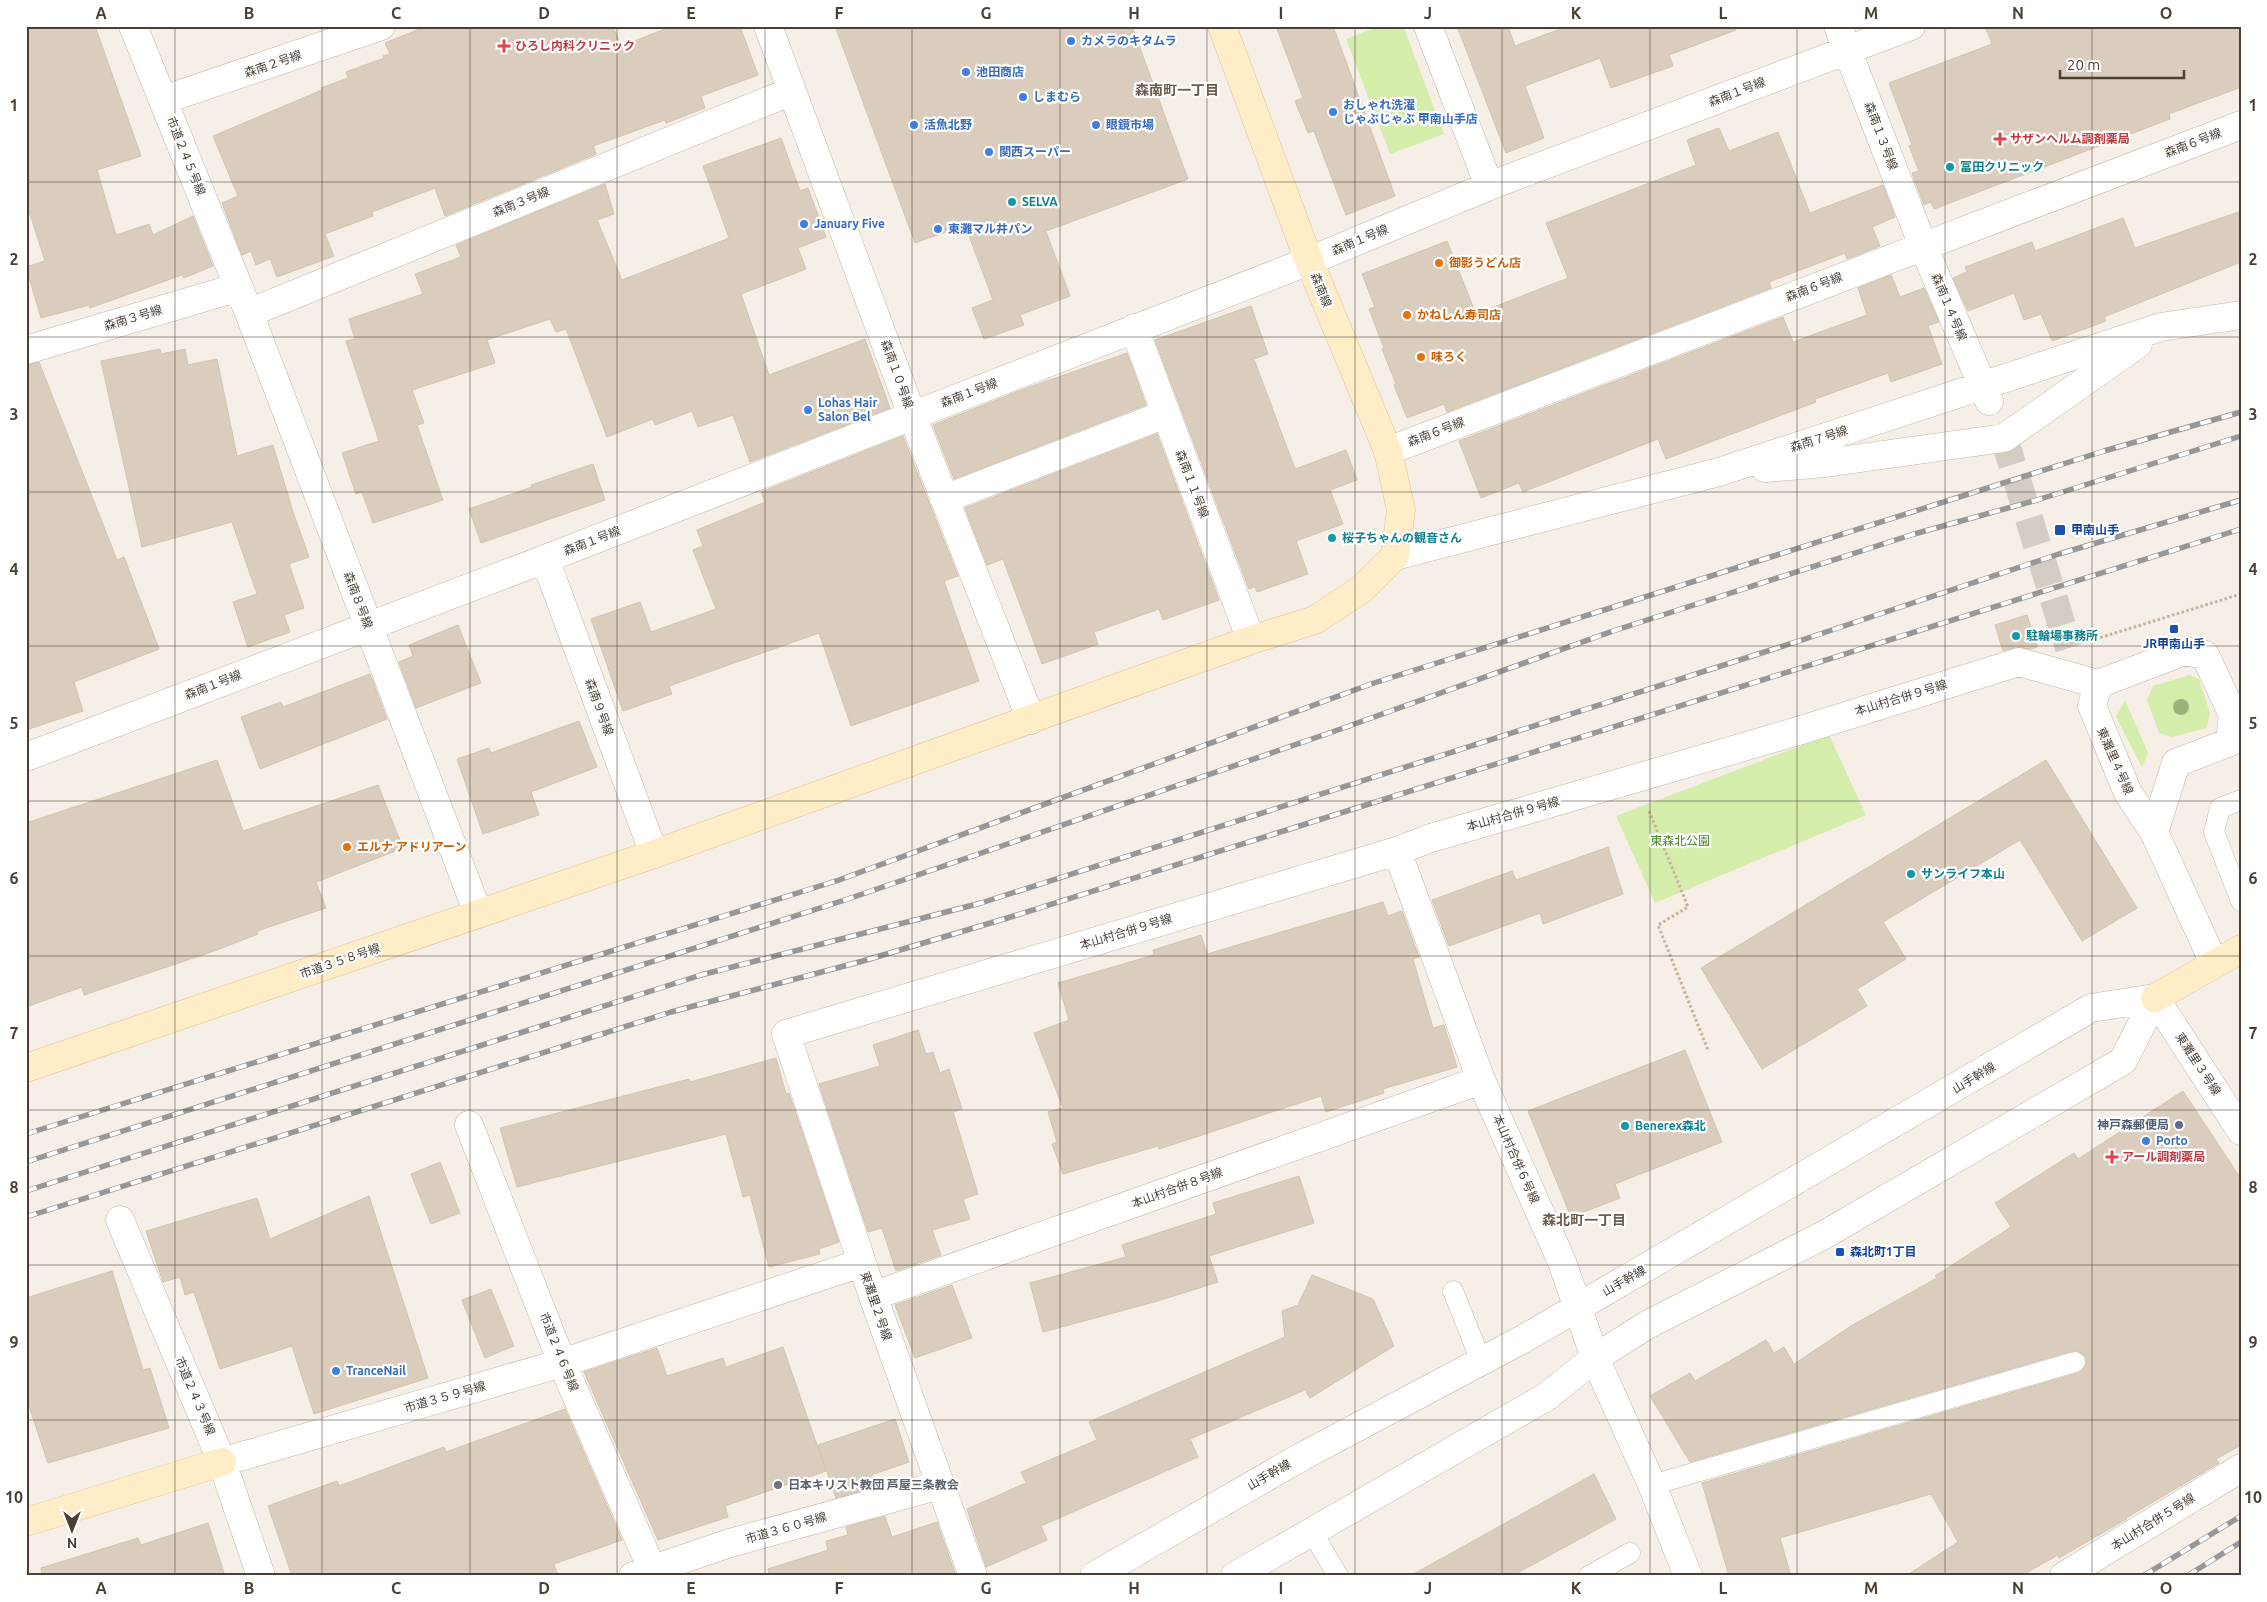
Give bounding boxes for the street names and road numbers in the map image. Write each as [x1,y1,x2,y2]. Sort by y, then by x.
street label: 森南２号線 [242,48,303,79]
street label: 森南１号線 [1706,75,1767,108]
street label: 森南１３号線 [1862,100,1900,172]
street label: 市道２４５号線 [165,114,208,197]
street label: 森南６号線 [2162,126,2223,159]
street label: 森南３号線 [491,184,551,219]
street label: 森南１号線 [1330,222,1390,257]
street label: 森南６号線 [1783,270,1844,303]
street label: 森南線 [1309,271,1334,309]
street label: 森南１４号線 [1929,271,1970,342]
street label: 森南３号線 [102,303,163,333]
street label: 森南１０号線 [879,338,916,410]
street label: 森南１号線 [938,376,999,409]
street label: 森南６号線 [1405,415,1466,448]
street label: 森南７号線 [1788,423,1849,454]
street label: 森南１１号線 [1173,448,1211,520]
street label: 森南１号線 [561,524,622,557]
street label: 森南８号線 [342,569,375,630]
street label: 森南１号線 [182,668,243,701]
street label: 森南９号線 [583,676,616,737]
street label: 本山村合併９号線 [1853,677,1949,718]
street label: 東灘里４号線 [2095,725,2136,796]
street label: 本山村合併９号線 [1465,794,1561,833]
street label: 本山村合併９号線 [1078,911,1174,952]
street label: 市道３５８号線 [298,941,382,980]
street label: 東灘里３号線 [2173,1030,2223,1097]
street label: 山手幹線 [1950,1060,1998,1096]
street label: 本山村合併６号線 [1491,1112,1542,1205]
street label: 本山村合併８号線 [1129,1165,1224,1210]
street label: 山手幹線 [1600,1263,1648,1298]
street label: 東灘里２号線 [859,1270,894,1342]
street label: 市道２４６号線 [538,1310,581,1393]
street label: 市道２４３号線 [173,1355,218,1437]
street label: 市道３５９号線 [403,1379,487,1414]
street label: 山手幹線 [1245,1457,1293,1492]
street label: 本山村合併５号線 [2109,1491,2197,1553]
street label: 市道３６０号線 [744,1510,828,1545]

